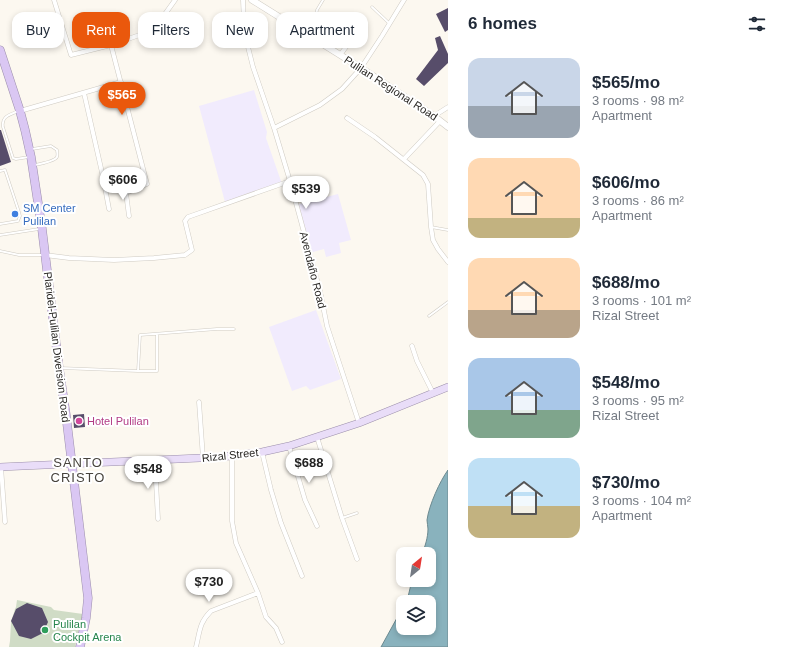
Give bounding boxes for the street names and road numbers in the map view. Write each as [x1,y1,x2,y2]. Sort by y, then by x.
street label: Pulilan Regional Road [342,53,440,123]
street label: Avendaño Road [298,230,328,310]
street label: Plaridel-Pulilan Diversion Road [42,271,72,423]
street label: Rizal Street [201,446,259,464]

